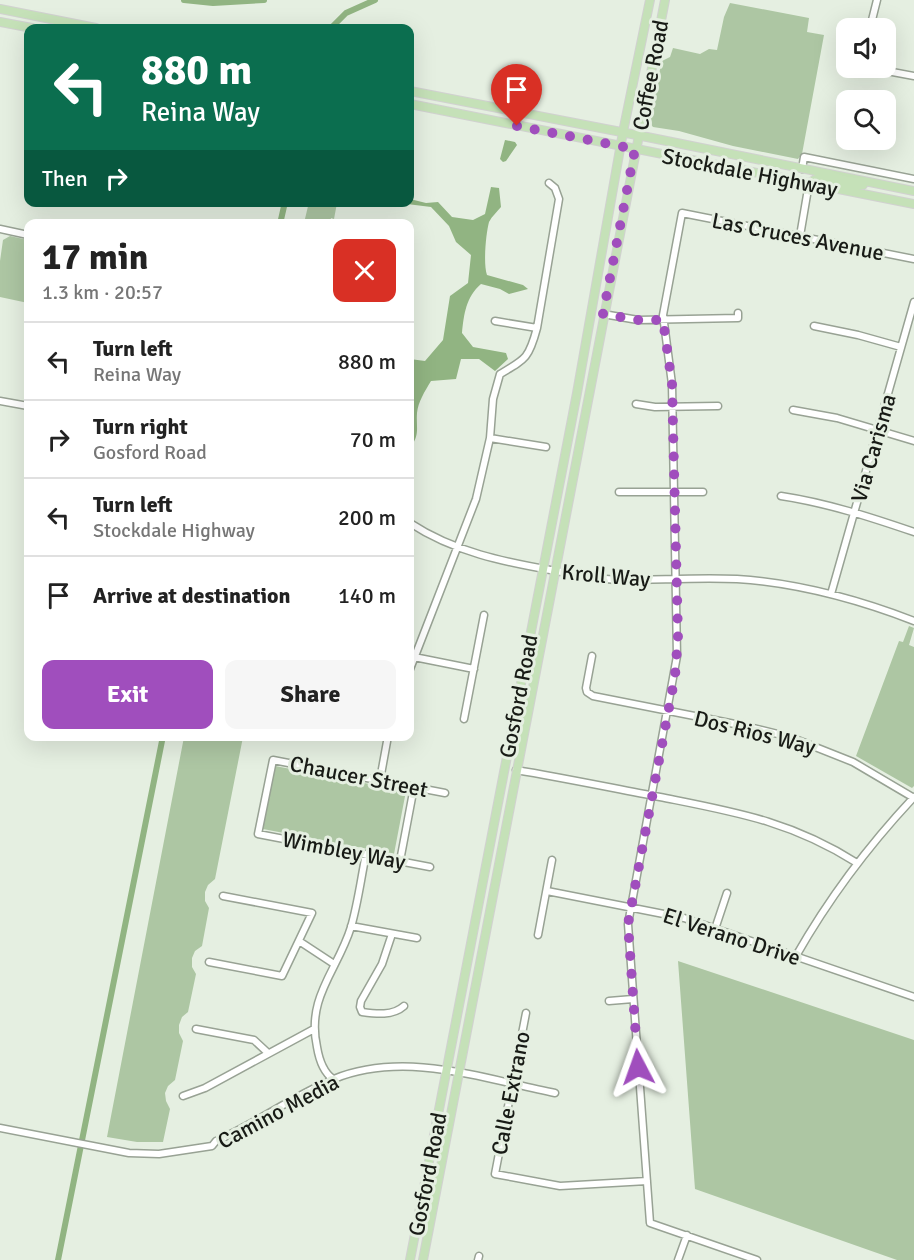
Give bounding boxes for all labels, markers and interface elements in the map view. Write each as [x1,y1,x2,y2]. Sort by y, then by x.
street label: Coffee Road [627,17,674,133]
map controls [836,18,896,150]
button: sound [836,18,896,78]
text: 880 m [141,45,252,96]
icon: left [42,48,120,126]
pin [491,64,542,126]
icon: arrive [500,73,533,106]
button: search [836,90,896,150]
text: Reina Way [141,96,260,129]
street label: Stockdale Highway [660,142,841,203]
icon: right [100,162,133,195]
text: Then [42,165,88,192]
street label: Las Cruces Avenue [710,207,886,266]
text: 17 min [42,235,148,280]
button: close [333,239,396,302]
text: 1.3 km · 20:57 [42,280,163,305]
text: Turn left [93,335,173,362]
icon: left [42,345,75,378]
text: 880 m [338,348,396,375]
text: Reina Way [93,362,181,387]
street label: Via Carisma [845,391,902,506]
text: Turn right [93,413,188,440]
icon: right [42,423,75,456]
text: 70 m [350,426,396,453]
text: Gosford Road [93,440,207,465]
text: Turn left [93,491,173,518]
icon: left [42,501,75,534]
text: 200 m [338,504,396,531]
text: Stockdale Highway [93,518,255,543]
street label: Kroll Way [561,558,652,593]
icon: arrive [42,579,75,612]
text: Arrive at destination [93,582,290,609]
text: 140 m [338,582,396,609]
street label: Gosford Road [493,632,544,760]
button: Exit [42,660,213,729]
button: Share [225,660,396,729]
street label: Dos Rios Way [691,704,819,761]
street label: Chaucer Street [288,750,430,803]
street label: Wimbley Way [280,825,409,876]
street label: El Verano Drive [660,902,804,971]
street label: Calle Extrano [485,1029,536,1157]
position arrow [606,1035,670,1099]
street label: Camino Media [213,1068,344,1155]
street label: Gosford Road [402,1110,453,1238]

